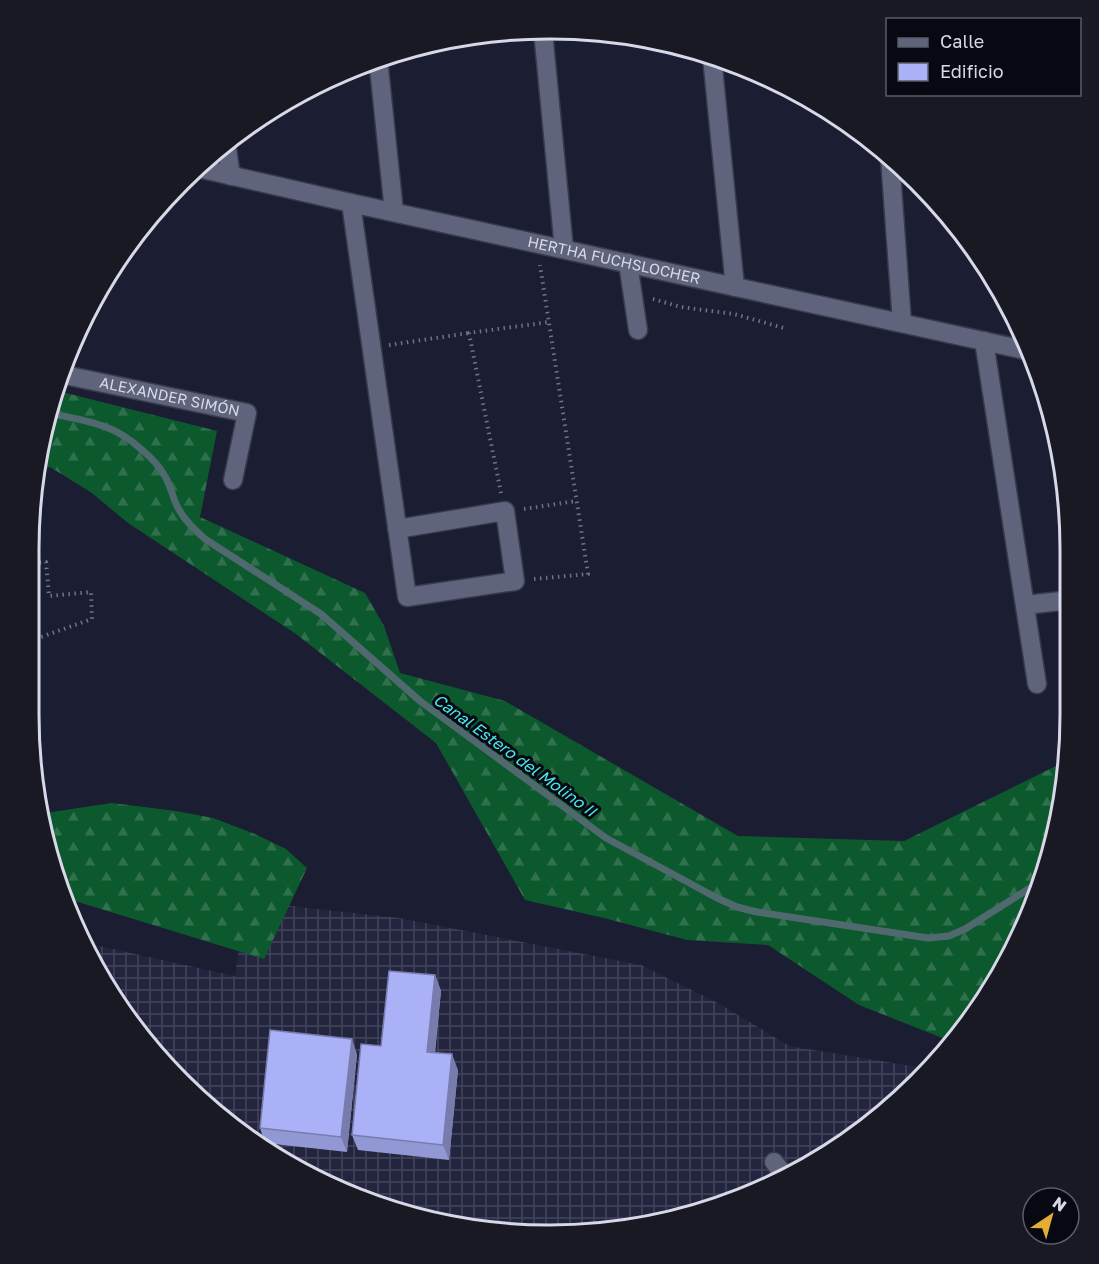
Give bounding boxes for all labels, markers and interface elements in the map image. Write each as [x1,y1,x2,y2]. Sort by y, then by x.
legend [886,18,1081,96]
text: Calle [940,30,984,52]
text: Edificio [940,60,1004,82]
street label: HERTHA FUCHSLOCHER [526,232,702,287]
street label: ALEXANDER SIMÓN [98,372,242,419]
water label: Canal Estero del Molino II [430,689,602,822]
north arrow [1021,1186,1081,1246]
text: N [1049,1192,1071,1216]

